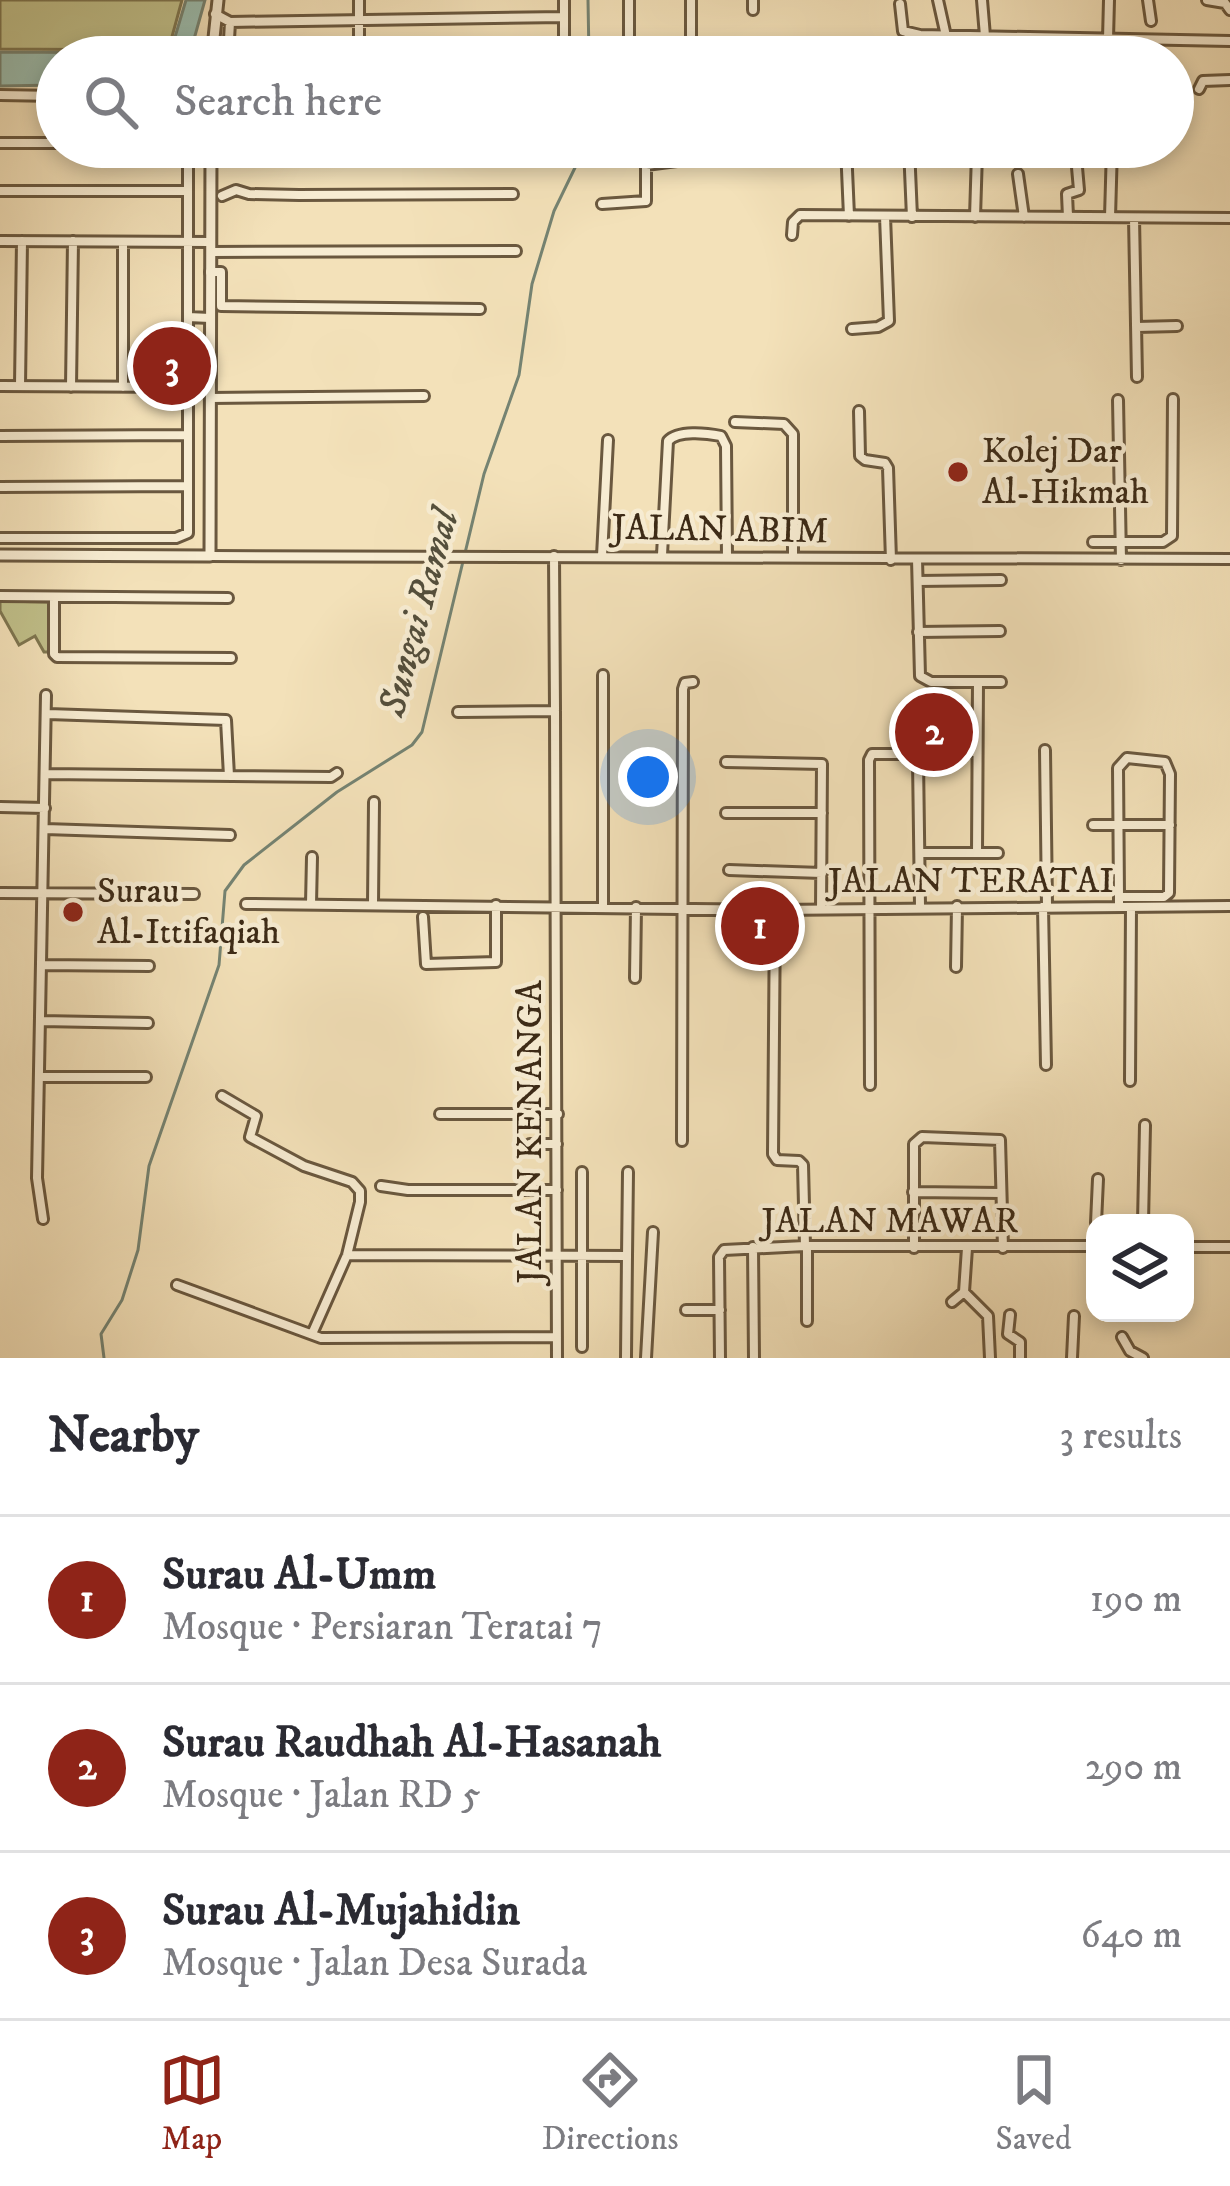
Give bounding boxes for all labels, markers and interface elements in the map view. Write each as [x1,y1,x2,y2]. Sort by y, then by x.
search box [36,36,1194,168]
icon: search [78,69,144,135]
text: Search here [174,74,382,130]
pin: 3 [133,321,211,411]
place label: Kolej Dar Al-Hikmah [982,429,1149,515]
marker: Kolej Dar Al-Hikmah [945,459,971,485]
water label: Sungai Ramal [368,501,471,723]
street label: JALAN ABIM [608,506,829,554]
pin: 2 [895,687,973,777]
your location [618,747,678,807]
street label: JALAN TERATAI [825,859,1114,904]
place label: Surau Al-Ittifaqiah [97,869,280,955]
pin: 1 [721,881,799,971]
marker: Surau Al-Ittifaqiah [60,899,86,925]
street label: JALAN KENANGA [508,979,553,1287]
street label: JALAN MAWAR [758,1199,1019,1244]
map controls [1086,1214,1194,1322]
button: layers [1086,1214,1194,1322]
text: Nearby [48,1404,199,1468]
text: 3 results [1059,1412,1182,1461]
text: Surau Al-Umm [162,1547,436,1603]
text: 1 [80,1575,94,1624]
text: 190 m [1090,1575,1182,1624]
text: Mosque · Persiaran Teratai 7 [162,1603,603,1652]
text: Surau Raudhah Al-Hasanah [162,1715,661,1771]
text: 2 [77,1743,97,1792]
text: 290 m [1085,1743,1182,1792]
text: Mosque · Jalan RD 5 [162,1771,481,1820]
text: Surau Al-Mujahidin [162,1883,520,1939]
text: 3 [80,1911,94,1960]
text: 640 m [1081,1911,1182,1960]
text: Mosque · Jalan Desa Surada [162,1939,587,1988]
tab: Map [159,2047,225,2160]
tab: Directions [542,2047,678,2160]
tab: Saved [996,2047,1071,2160]

